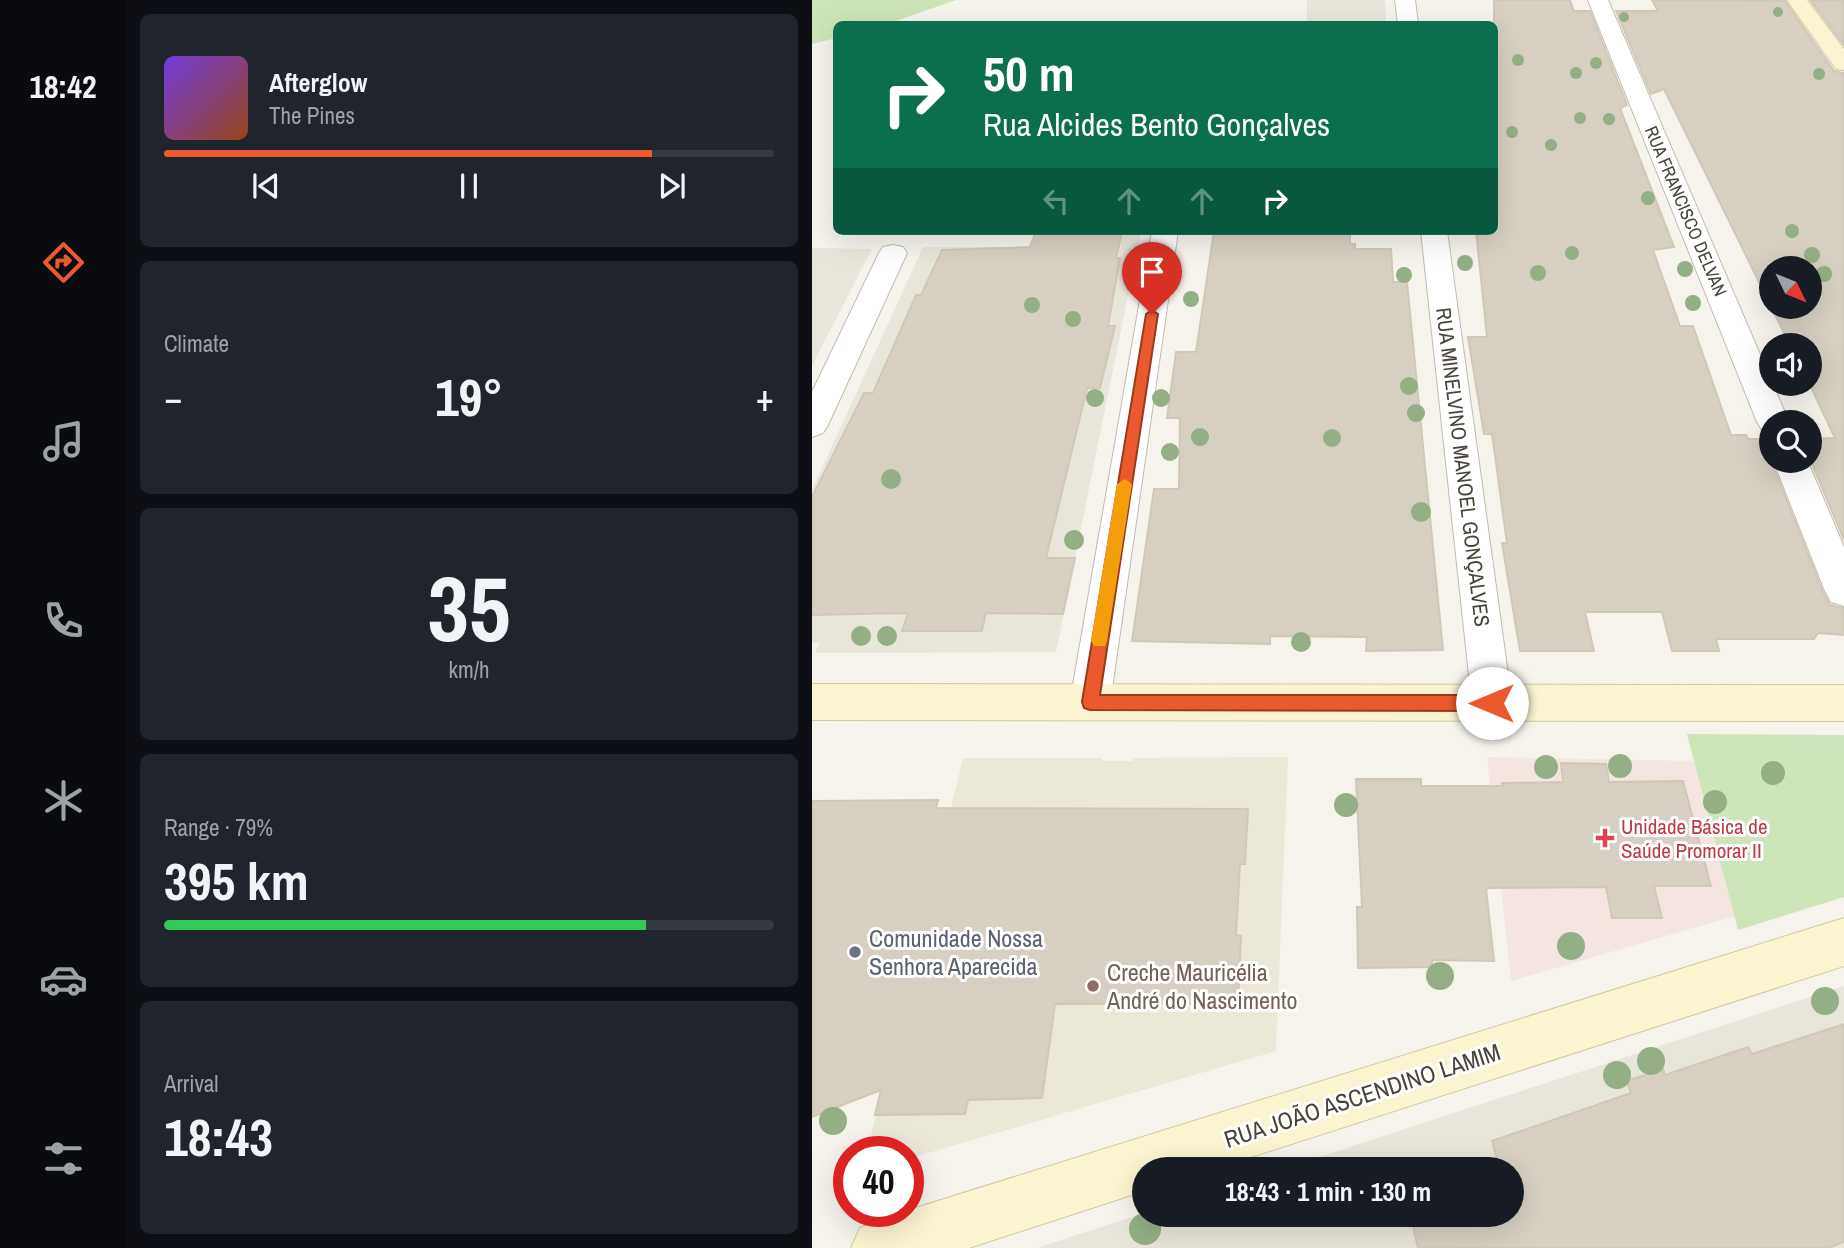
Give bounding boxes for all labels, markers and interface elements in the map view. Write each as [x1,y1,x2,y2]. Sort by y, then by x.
text: 50 m [983,40,1075,106]
icon: right [868,49,959,140]
text: 18:42 [29,65,97,108]
text: Afterglow [269,65,367,100]
text: The Pines [269,100,355,131]
text: Rua Alcides Bento Gonçalves [983,103,1330,146]
street label: RUA FRANCISCO DELVAN [1639,122,1733,300]
icon: previous [247,167,285,205]
icon: pause [450,167,488,205]
icon: next [653,167,691,205]
icon: left [1037,182,1075,220]
icon: ahead [1110,182,1148,220]
icon: ahead [1183,182,1221,220]
icon: right [1256,182,1294,220]
icon: directions [39,238,88,287]
pin [1122,242,1182,314]
icon: arrive [1133,253,1171,291]
north arrow [1759,256,1822,318]
map controls [1759,256,1822,473]
street label: RUA MINELVINO MANOEL GONÇALVES [1429,306,1497,628]
text: Climate [164,328,229,359]
button: sound [1759,333,1822,396]
text: 19° [435,362,503,432]
text: − [164,372,182,423]
text: + [756,372,774,423]
button: search [1759,410,1822,473]
icon: music [39,417,88,466]
text: 35 [428,547,511,669]
icon: phone [39,596,88,645]
text: km/h [449,654,489,685]
position arrow [1455,666,1529,740]
icon: climate [39,776,88,825]
text: Range · 79% [164,812,273,843]
place label: Unidade Básica de Saúde Promorar II [1621,812,1767,865]
marker: Unidade Básica de Saúde Promorar II [1595,828,1615,848]
text: 395 km [164,846,309,916]
place label: Comunidade Nossa Senhora Aparecida [869,922,1043,982]
marker: Comunidade Nossa Senhora Aparecida [847,944,863,960]
icon: car [39,955,88,1004]
place label: Creche Mauricélia André do Nascimento [1106,956,1297,1016]
marker: Creche Mauricélia André do Nascimento [1085,978,1101,994]
street label: RUA JOÃO ASCENDINO LAMIM [1220,1035,1504,1155]
text: Arrival [164,1068,219,1099]
text: 18:43 [164,1102,273,1172]
icon: filters [39,1134,88,1183]
speed limit sign: 40 [833,1136,924,1227]
text: 18:43 · 1 min · 130 m [1225,1174,1431,1209]

